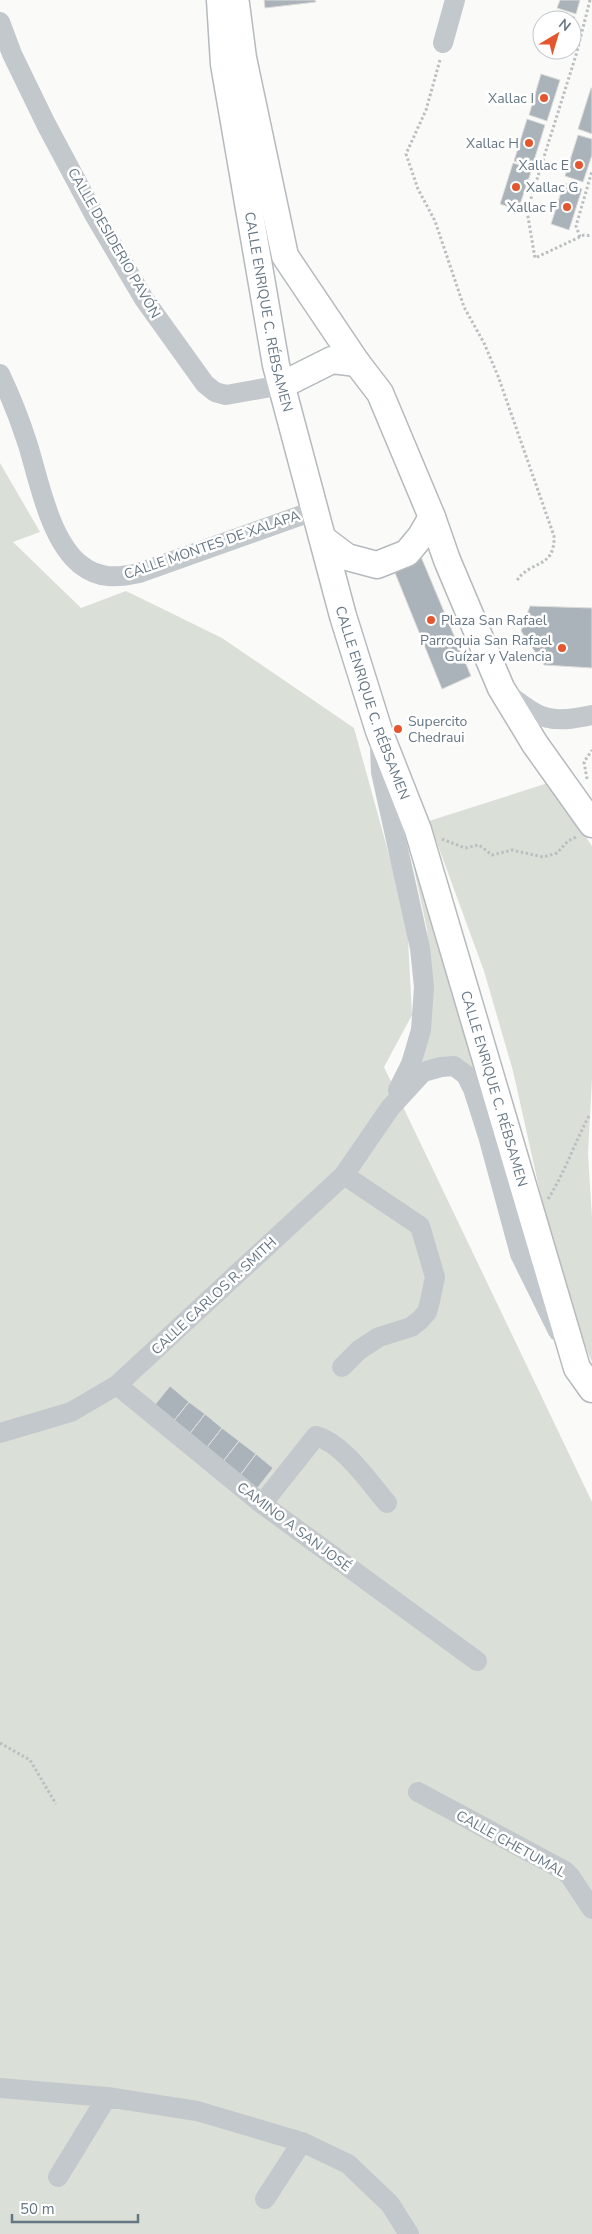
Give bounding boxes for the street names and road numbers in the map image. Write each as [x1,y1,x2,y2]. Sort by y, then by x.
street label: CALLE DESIDERIO PAVÓN [63,164,165,322]
street label: CALLE ENRIQUE C. RÉBSAMEN [240,210,298,414]
street label: CALLE MONTES DE XALAPA [122,506,302,584]
street label: CALLE ENRIQUE C. RÉBSAMEN [331,604,415,802]
street label: CALLE ENRIQUE C. RÉBSAMEN [457,988,532,1189]
street label: CALLE CARLOS R. SMITH [147,1233,281,1359]
street label: CAMINO A SAN JOSÉ [233,1478,355,1576]
street label: CALLE CHETUMAL [453,1806,570,1882]

